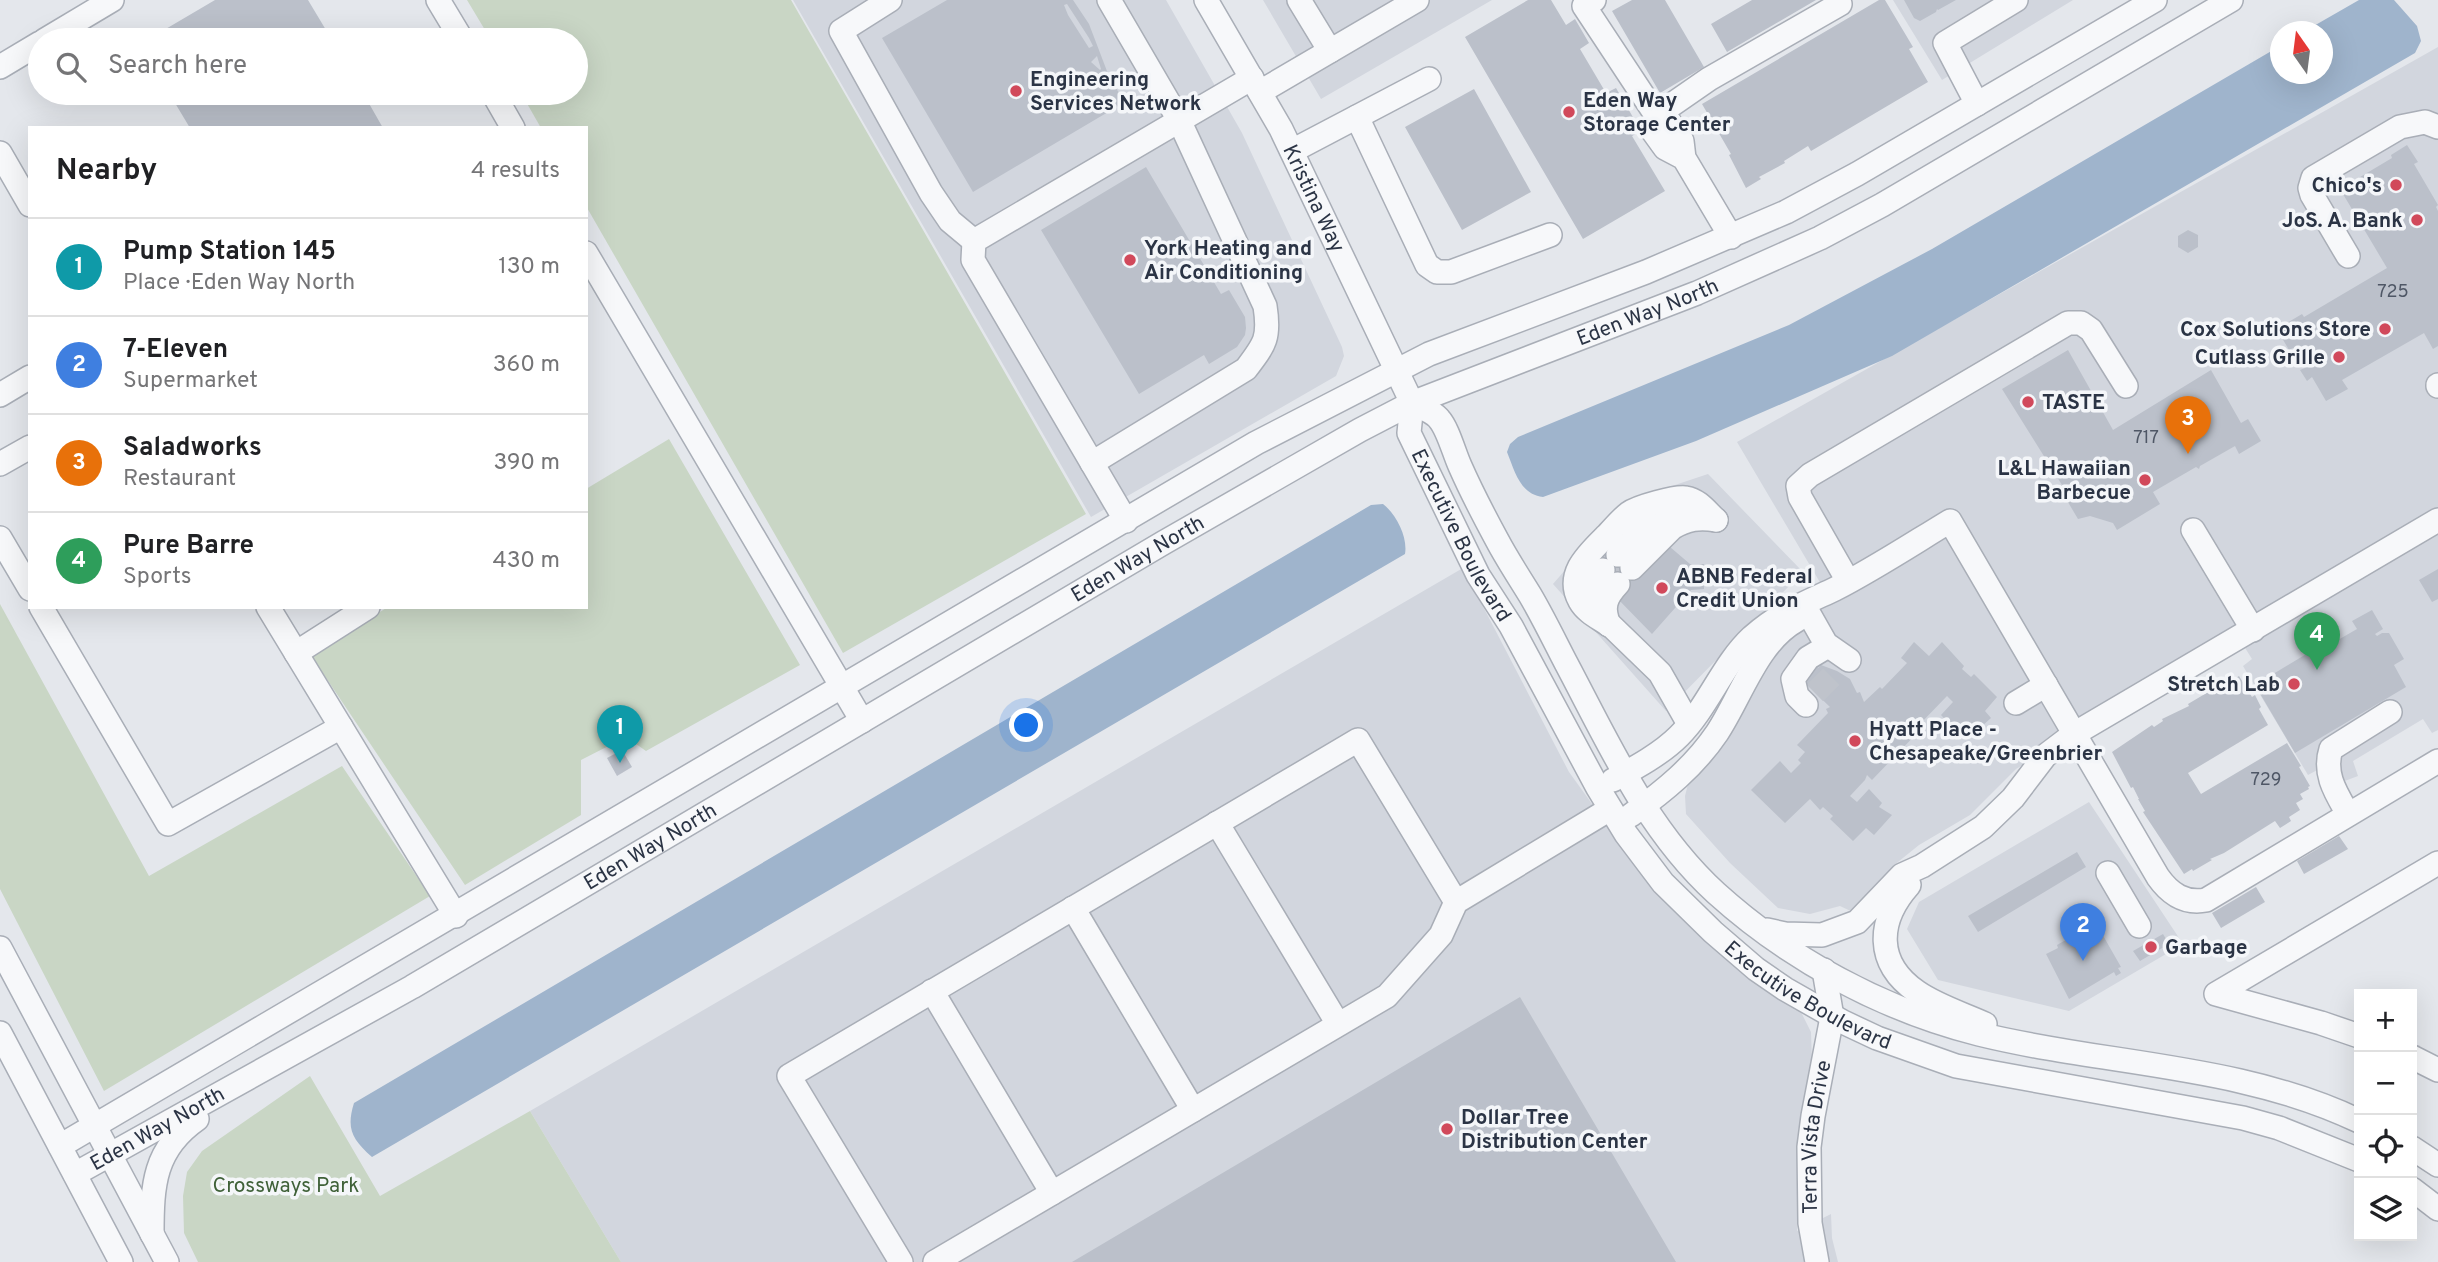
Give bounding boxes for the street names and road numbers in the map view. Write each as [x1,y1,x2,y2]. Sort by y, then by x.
street label: Kristina Way [1275,141,1350,257]
street label: Eden Way North [1573,273,1723,353]
street label: Executive Boulevard [1404,445,1517,627]
street label: Eden Way North [1067,510,1210,609]
street label: Eden Way North [579,798,722,897]
street label: Executive Boulevard [1718,936,1895,1057]
street label: Terra Vista Drive [1797,1058,1838,1214]
street label: Eden Way North [86,1081,230,1178]

